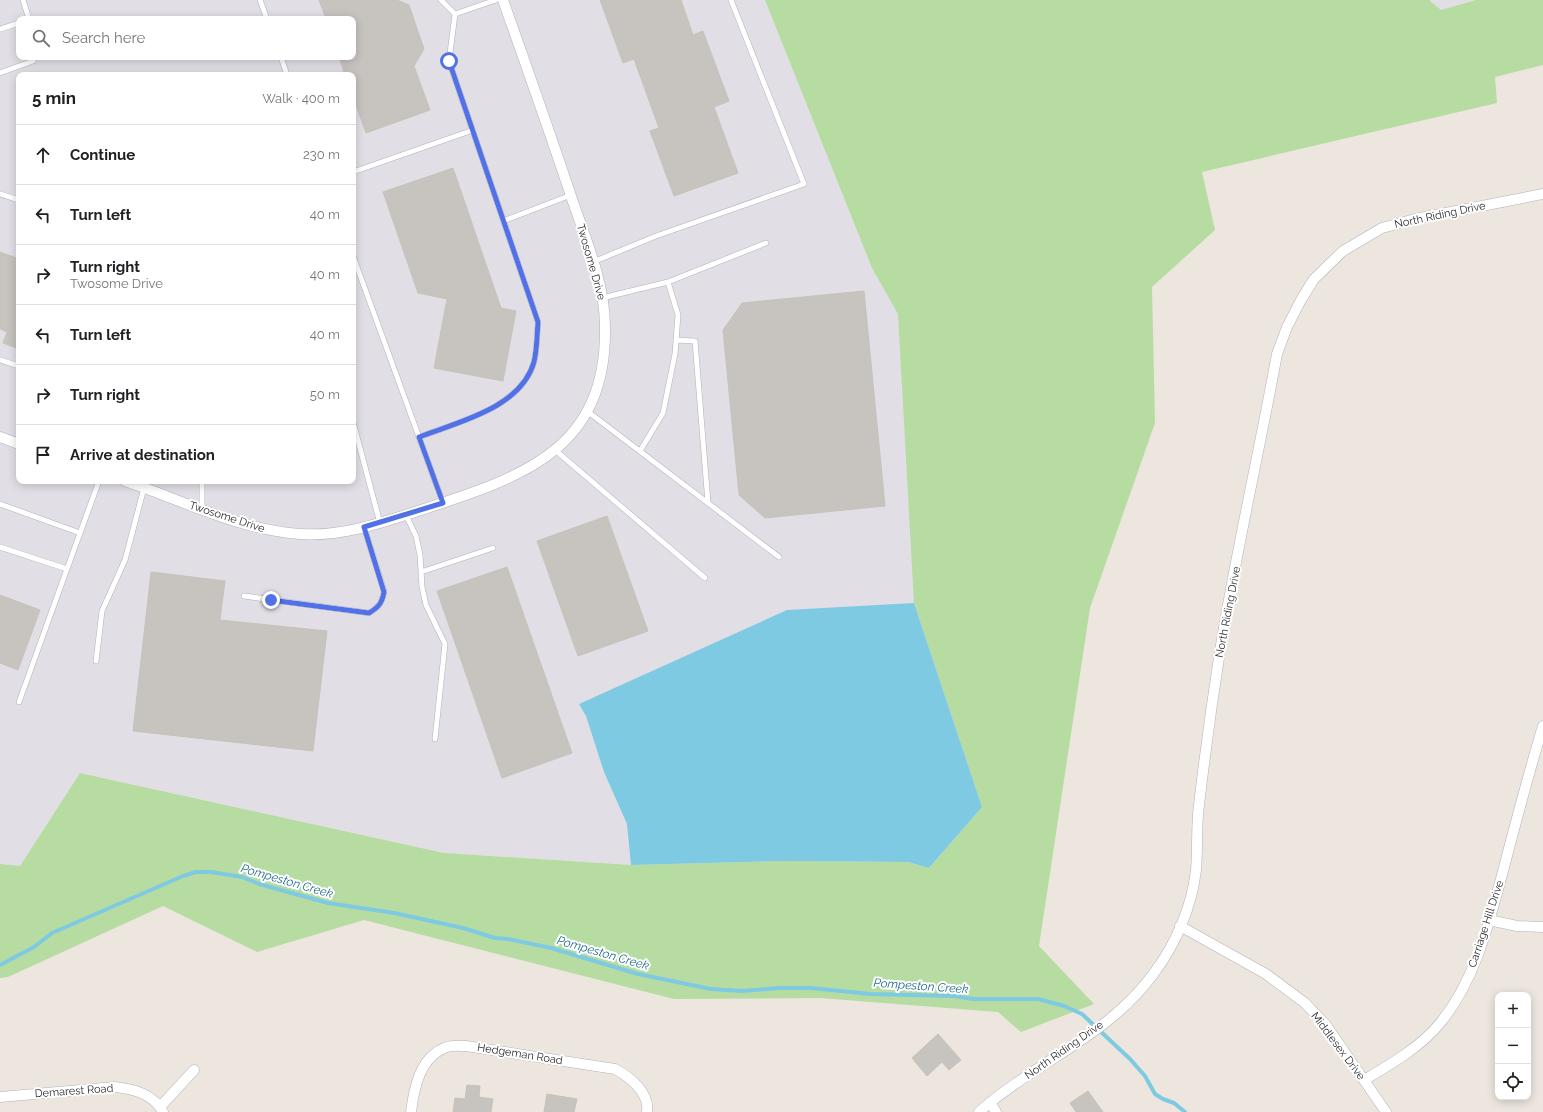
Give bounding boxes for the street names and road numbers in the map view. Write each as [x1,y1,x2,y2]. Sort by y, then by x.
street label: North Riding Drive [1393,199,1487,231]
street label: Twosome Drive [574,222,608,302]
street label: Twosome Drive [188,499,267,535]
street label: North Riding Drive [1213,565,1243,659]
street label: Carriage Hill Drive [1466,878,1506,969]
street label: Middlesex Drive [1308,1010,1368,1083]
street label: North Riding Drive [1022,1018,1106,1082]
street label: Hedgeman Road [476,1041,564,1067]
street label: Demarest Road [34,1082,114,1100]

